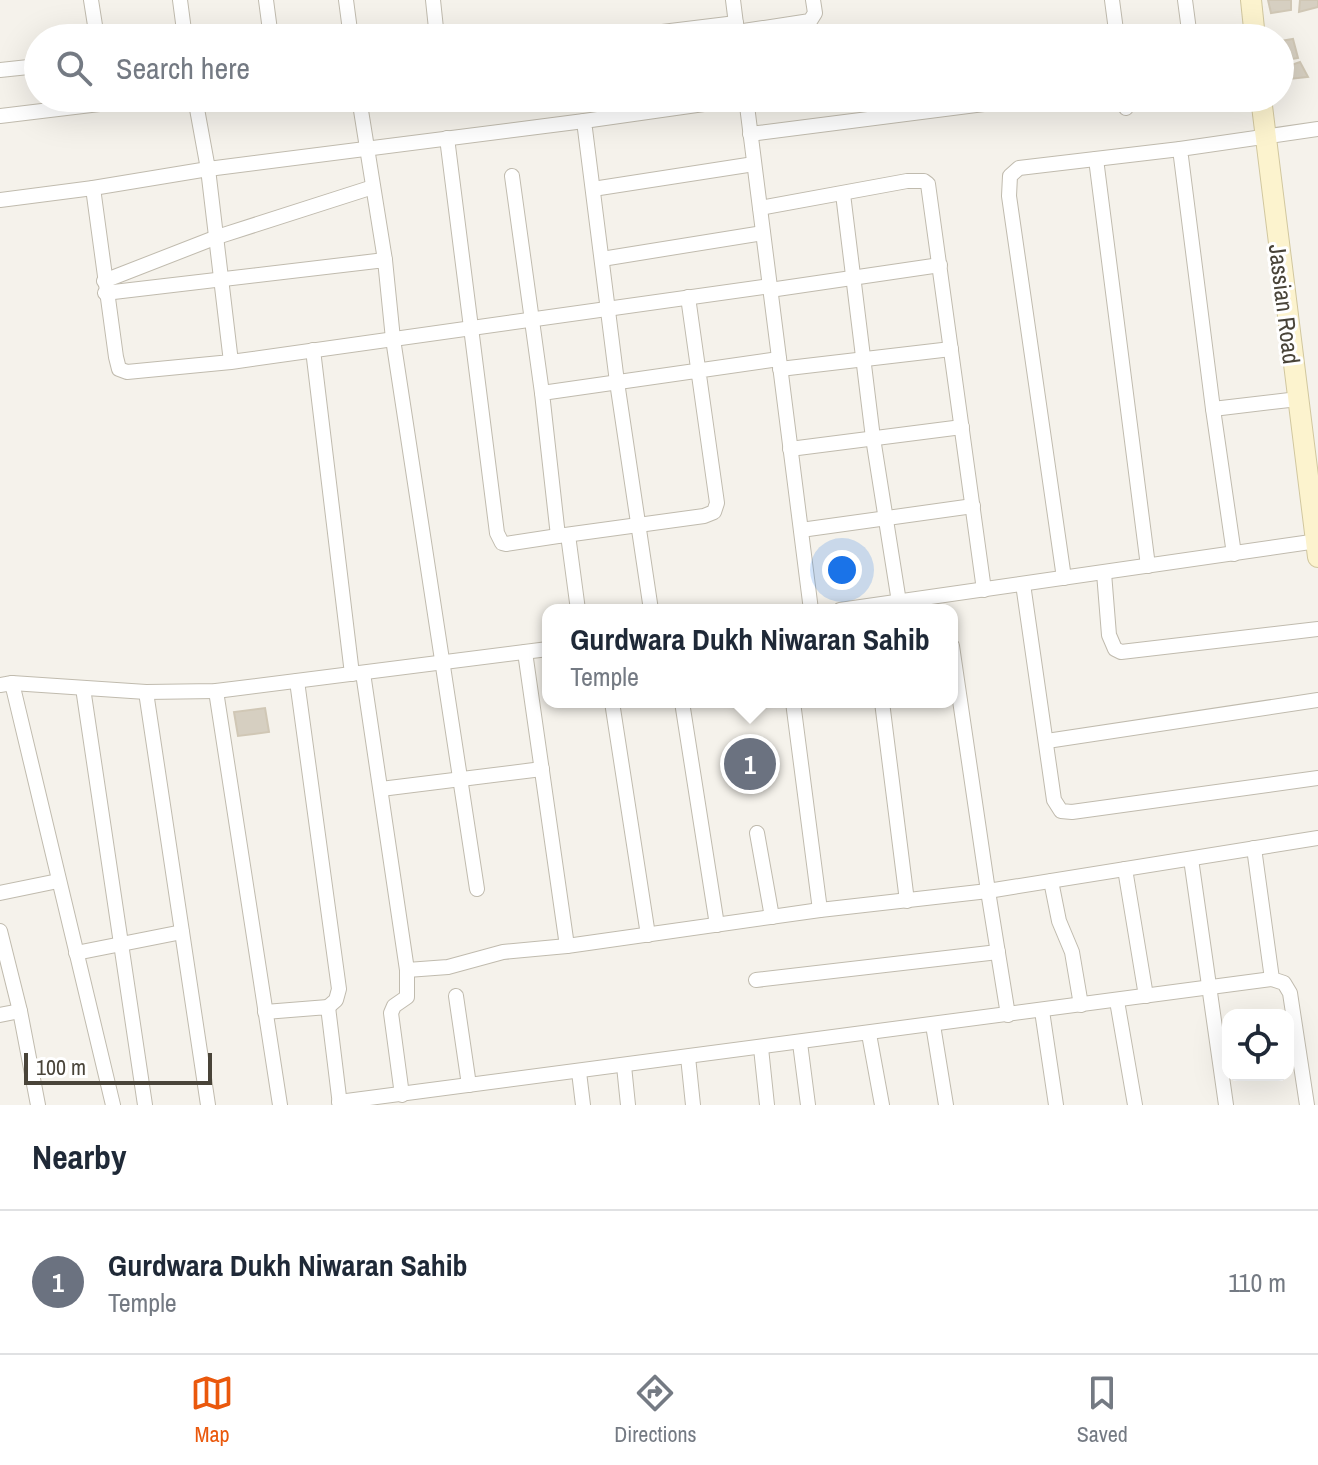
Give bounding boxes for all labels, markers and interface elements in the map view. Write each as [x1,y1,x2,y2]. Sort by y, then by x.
search box [24,24,1294,112]
icon: search [52,46,96,90]
text: Search here [116,48,250,88]
street label: Jassian Road [1262,242,1308,366]
your location [822,550,862,590]
popup [542,604,958,708]
text: Gurdwara Dukh Niwaran Sahib [570,619,930,659]
text: Temple [570,659,639,694]
pin: 1 [724,734,776,794]
map controls [1222,1009,1294,1081]
button: locate [1222,1009,1294,1081]
scale bar [24,1049,212,1085]
text: 100 m [36,1052,86,1082]
text: Nearby [32,1134,127,1180]
text: Gurdwara Dukh Niwaran Sahib [108,1245,468,1285]
text: 1 [52,1265,64,1300]
text: 110 m [1228,1265,1286,1300]
text: Temple [108,1285,177,1320]
tab: Map [190,1371,234,1449]
tab: Directions [614,1371,697,1449]
tab: Saved [1077,1371,1128,1449]

